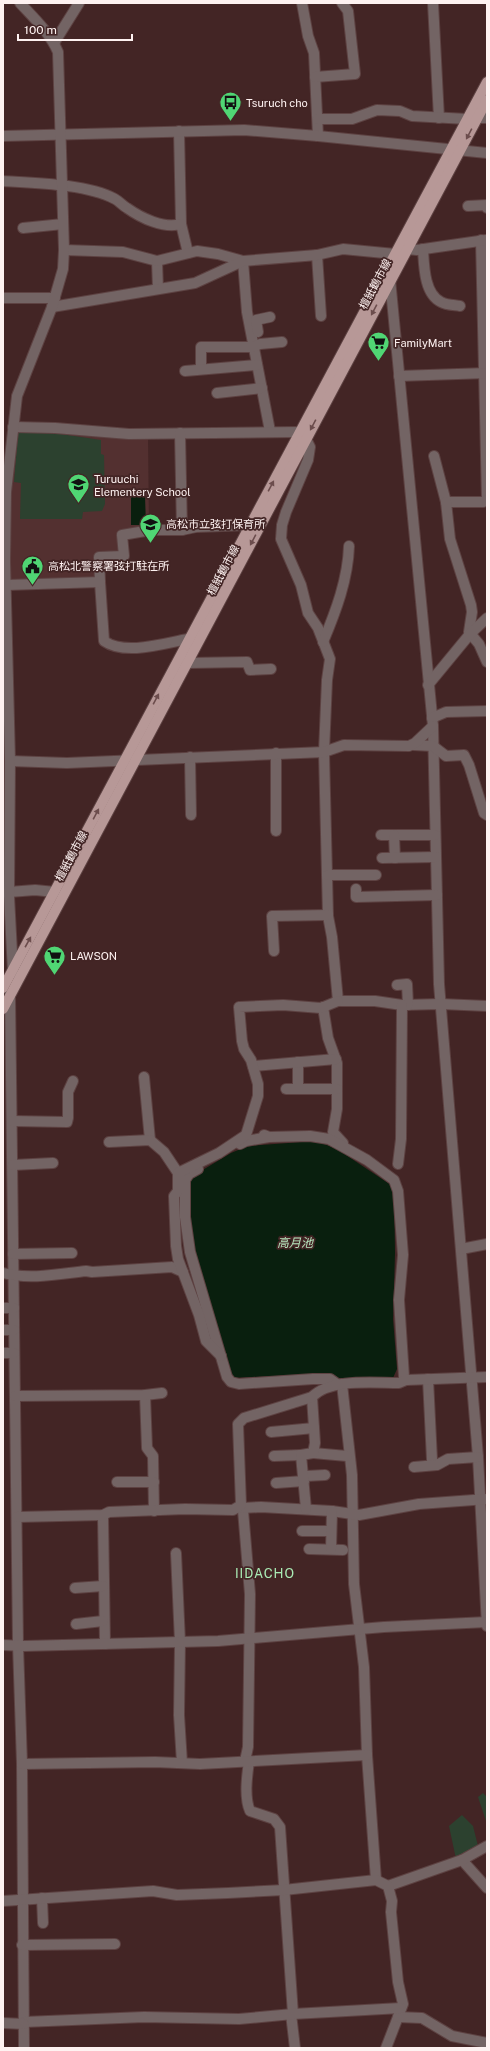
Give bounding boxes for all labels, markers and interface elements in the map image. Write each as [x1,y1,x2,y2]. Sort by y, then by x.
scale bar [18,16,132,42]
text: 100 m [24,23,57,37]
bus stop icon: Tsuruch cho [217,90,243,123]
place label: Tsuruch cho [246,97,308,109]
one-way arrow [466,128,472,140]
street label: 檀紙鶴市線 [357,257,393,311]
one-way arrow [371,304,377,316]
supermarket icon: FamilyMart [366,330,392,363]
place label: FamilyMart [394,337,452,349]
one-way arrow [310,419,317,431]
school or university icon: Turuuchi Elementery School [66,472,92,505]
place label: Turuuchi Elementery School [94,473,191,498]
one-way arrow [267,480,274,492]
school or university icon: 高松市立弦打保育所 [138,511,164,544]
place label: 高松市立弦打保育所 [166,518,266,530]
one-way arrow [250,534,256,546]
street label: 檀紙鶴市線 [205,543,241,597]
public building icon: 高松北警察署弦打駐在所 [19,553,45,586]
place label: 高松北警察署弦打駐在所 [48,560,170,572]
one-way arrow [153,694,160,705]
one-way arrow [92,808,99,820]
street label: 檀紙鶴市線 [53,829,89,883]
one-way arrow [25,936,32,947]
supermarket icon: LAWSON [41,943,67,976]
place label: LAWSON [70,950,117,962]
water label: 高月池 [277,1236,314,1250]
district label: IIDACHO [235,1566,295,1581]

